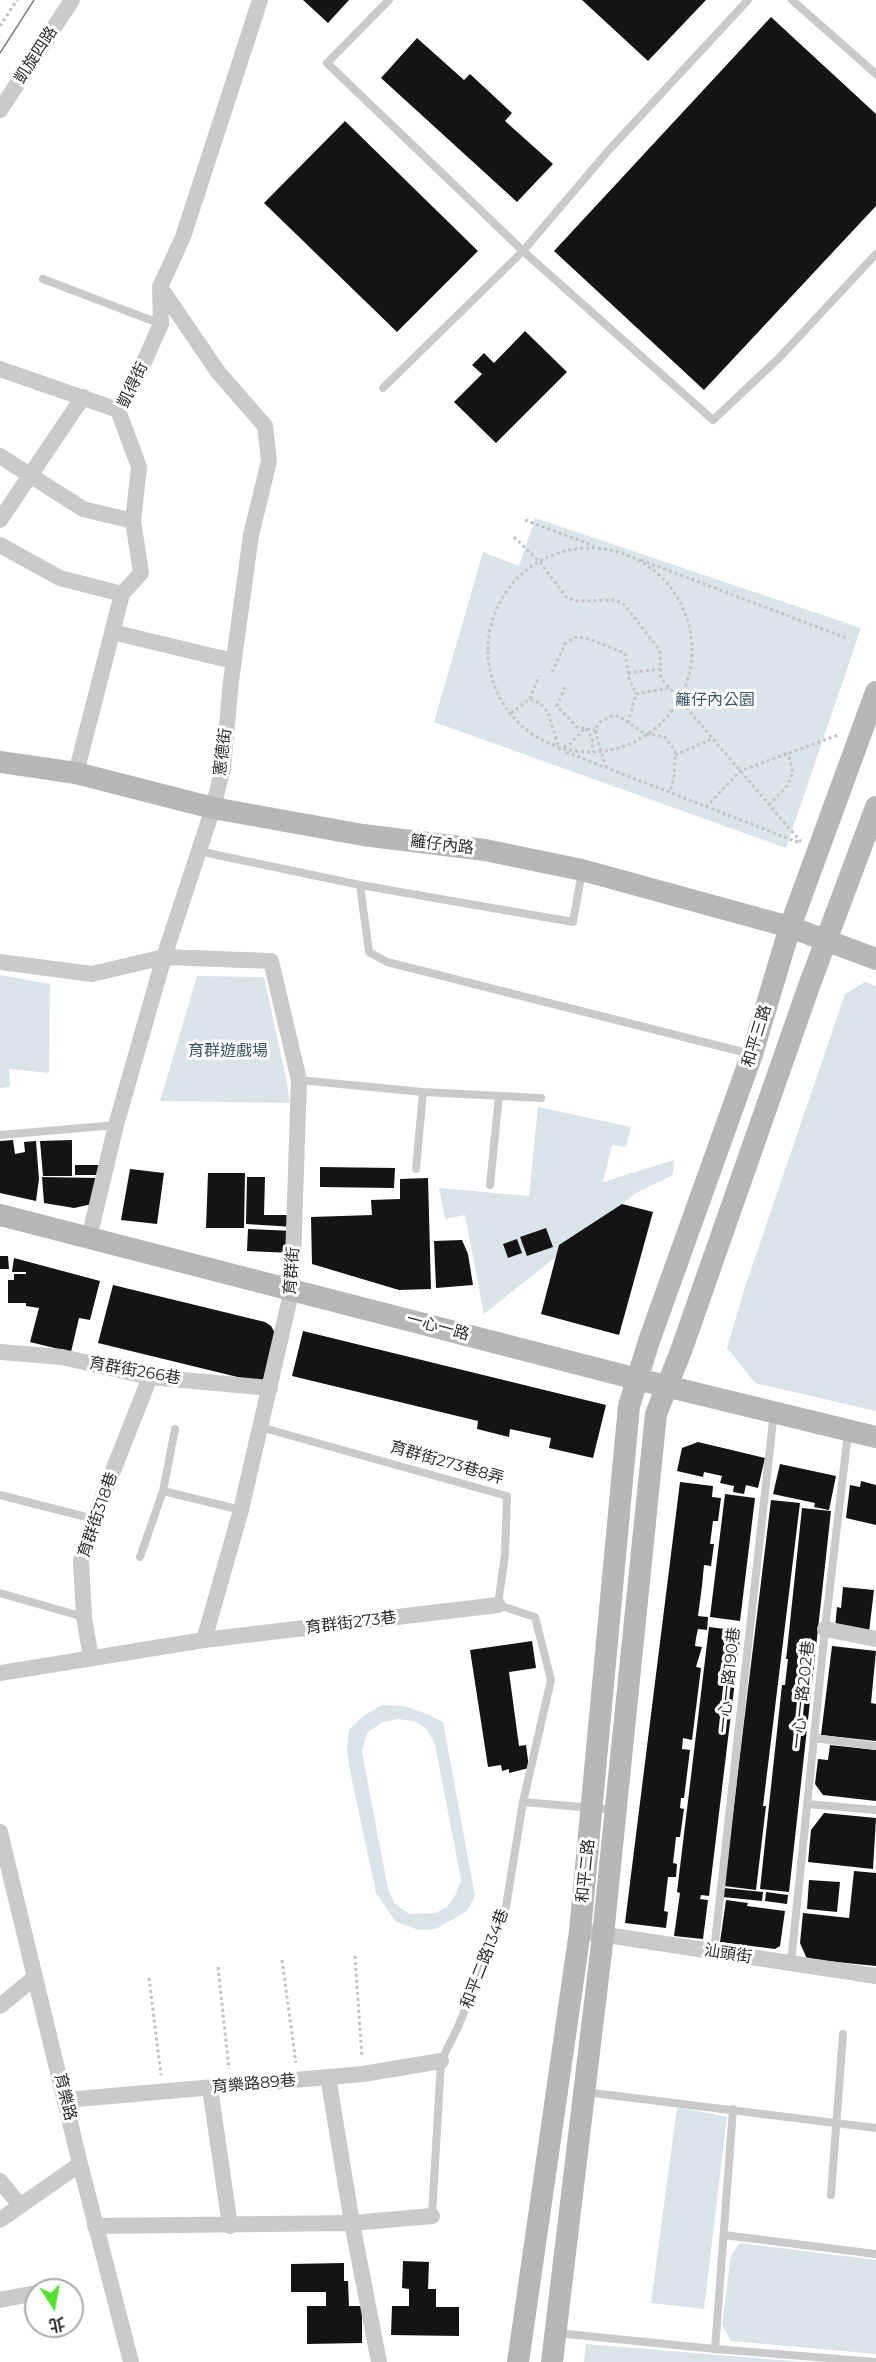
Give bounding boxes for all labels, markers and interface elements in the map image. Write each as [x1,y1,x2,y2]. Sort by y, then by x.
street label: 凱旋四路 [11,23,61,87]
street label: 凱得街 [114,359,152,411]
park label: 籬仔內公園 [675,690,755,710]
street label: 憲德街 [211,727,235,777]
street label: 籬仔內路 [409,832,475,858]
street label: 和平三路 [738,1003,776,1069]
park label: 育群遊戲場 [188,1041,268,1061]
street label: 育群街 [281,1246,303,1296]
street label: 一心一路 [405,1309,471,1345]
street label: 育群街266巷 [88,1354,182,1388]
street label: 育群街273巷8弄 [388,1438,506,1488]
street label: 育群街318巷 [74,1470,122,1560]
street label: 育群街273巷 [304,1608,398,1638]
street label: 一心一路190巷 [714,1626,744,1734]
street label: 一心一路202巷 [788,1640,818,1750]
street label: 和平二路 [573,1838,599,1904]
street label: 和平二路134巷 [457,1906,513,2012]
street label: 汕頭街 [703,1941,753,1967]
street label: 育樂路 [50,2071,80,2123]
street label: 育樂路89巷 [211,2071,297,2097]
north arrow [24,2278,84,2338]
text: 北 [47,2313,67,2335]

